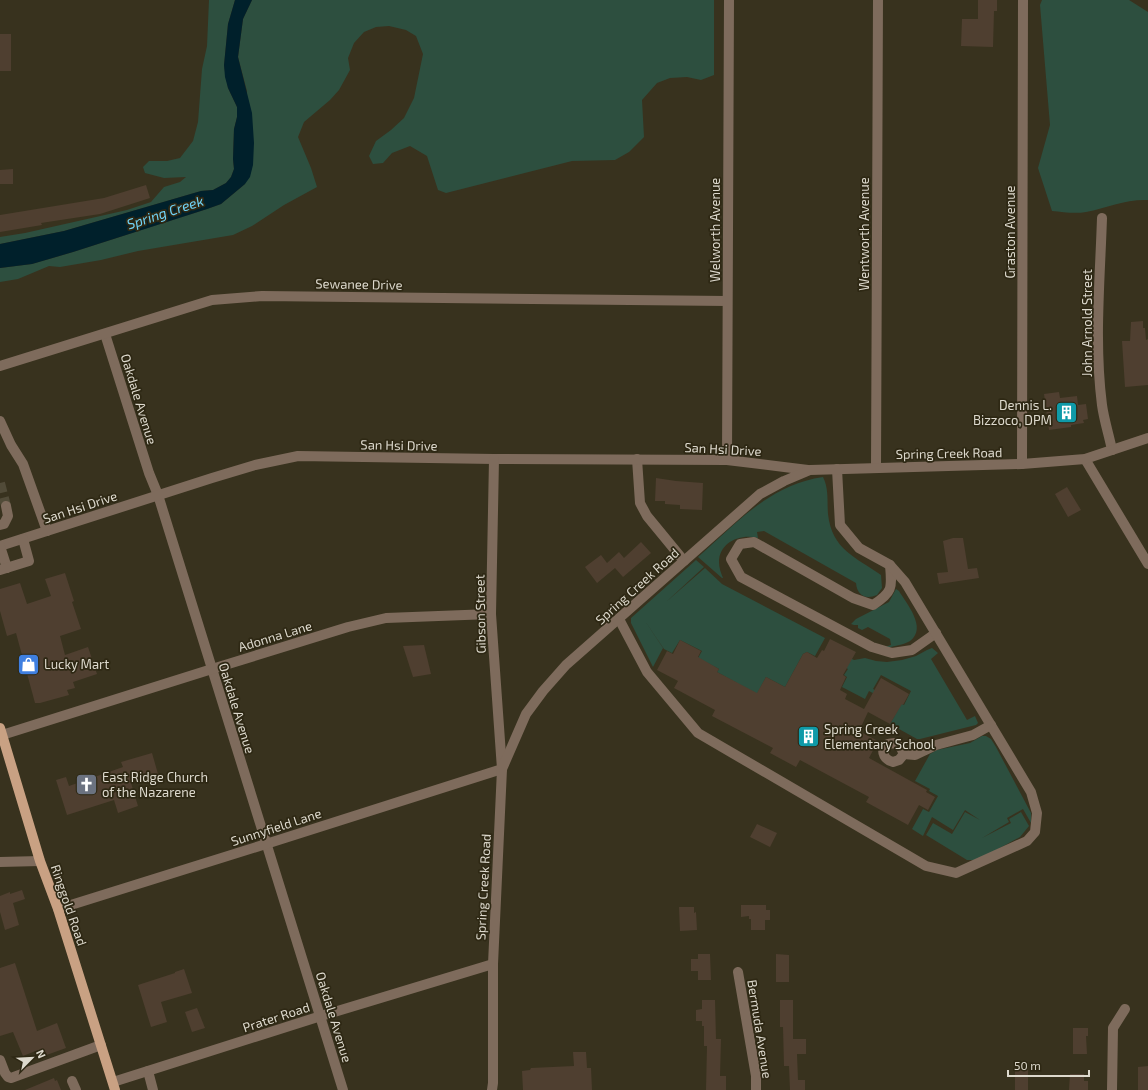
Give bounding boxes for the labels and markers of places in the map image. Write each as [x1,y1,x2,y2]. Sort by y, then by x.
place label: Dennis L. Bizzoco, DPM [973,397,1052,428]
building icon: Dennis L. Bizzoco, DPM [1054,399,1080,425]
shop icon: Lucky Mart [16,651,42,677]
place label: Lucky Mart [44,656,109,672]
place label: Spring Creek Elementary School [824,721,935,752]
building icon: Spring Creek Elementary School [796,723,822,749]
place label: East Ridge Church of the Nazarene [102,769,208,800]
church icon: East Ridge Church of the Nazarene [73,771,99,797]

